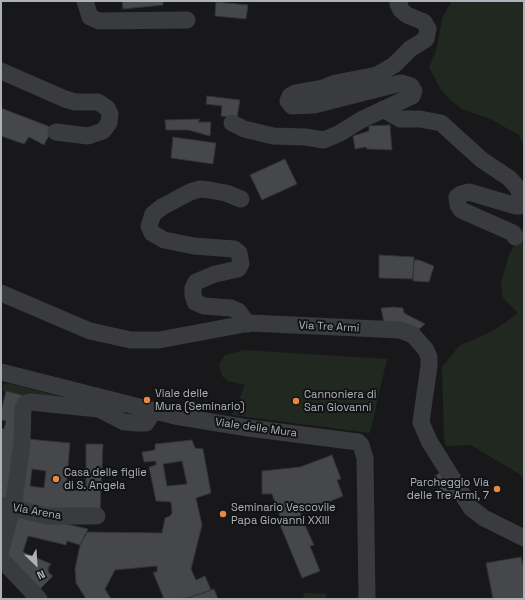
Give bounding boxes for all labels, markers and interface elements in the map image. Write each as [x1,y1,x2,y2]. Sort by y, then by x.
street label: Via Tre Armi [298,319,360,335]
place label: Viale delle Mura (Seminario) [155,387,245,413]
place label: Cannoniera di San Giovanni [304,388,377,414]
marker: Viale delle Mura (Seminario) [142,395,152,405]
marker: Cannoniera di San Giovanni [291,396,301,406]
street label: Viale delle Mura [214,416,298,440]
place label: Casa delle figlie di S. Angela [64,466,147,492]
marker: Casa delle figlie di S. Angela [51,474,61,484]
place label: Parcheggio Via delle Tre Armi, 7 [407,476,489,502]
marker: Parcheggio Via delle Tre Armi, 7 [492,484,502,494]
street label: Via Arena [12,501,62,523]
place label: Seminario Vescovile Papa Giovanni XXIII [231,501,336,527]
marker: Seminario Vescovile Papa Giovanni XXIII [218,509,228,519]
north arrow [16,544,56,584]
text: N [35,567,47,583]

